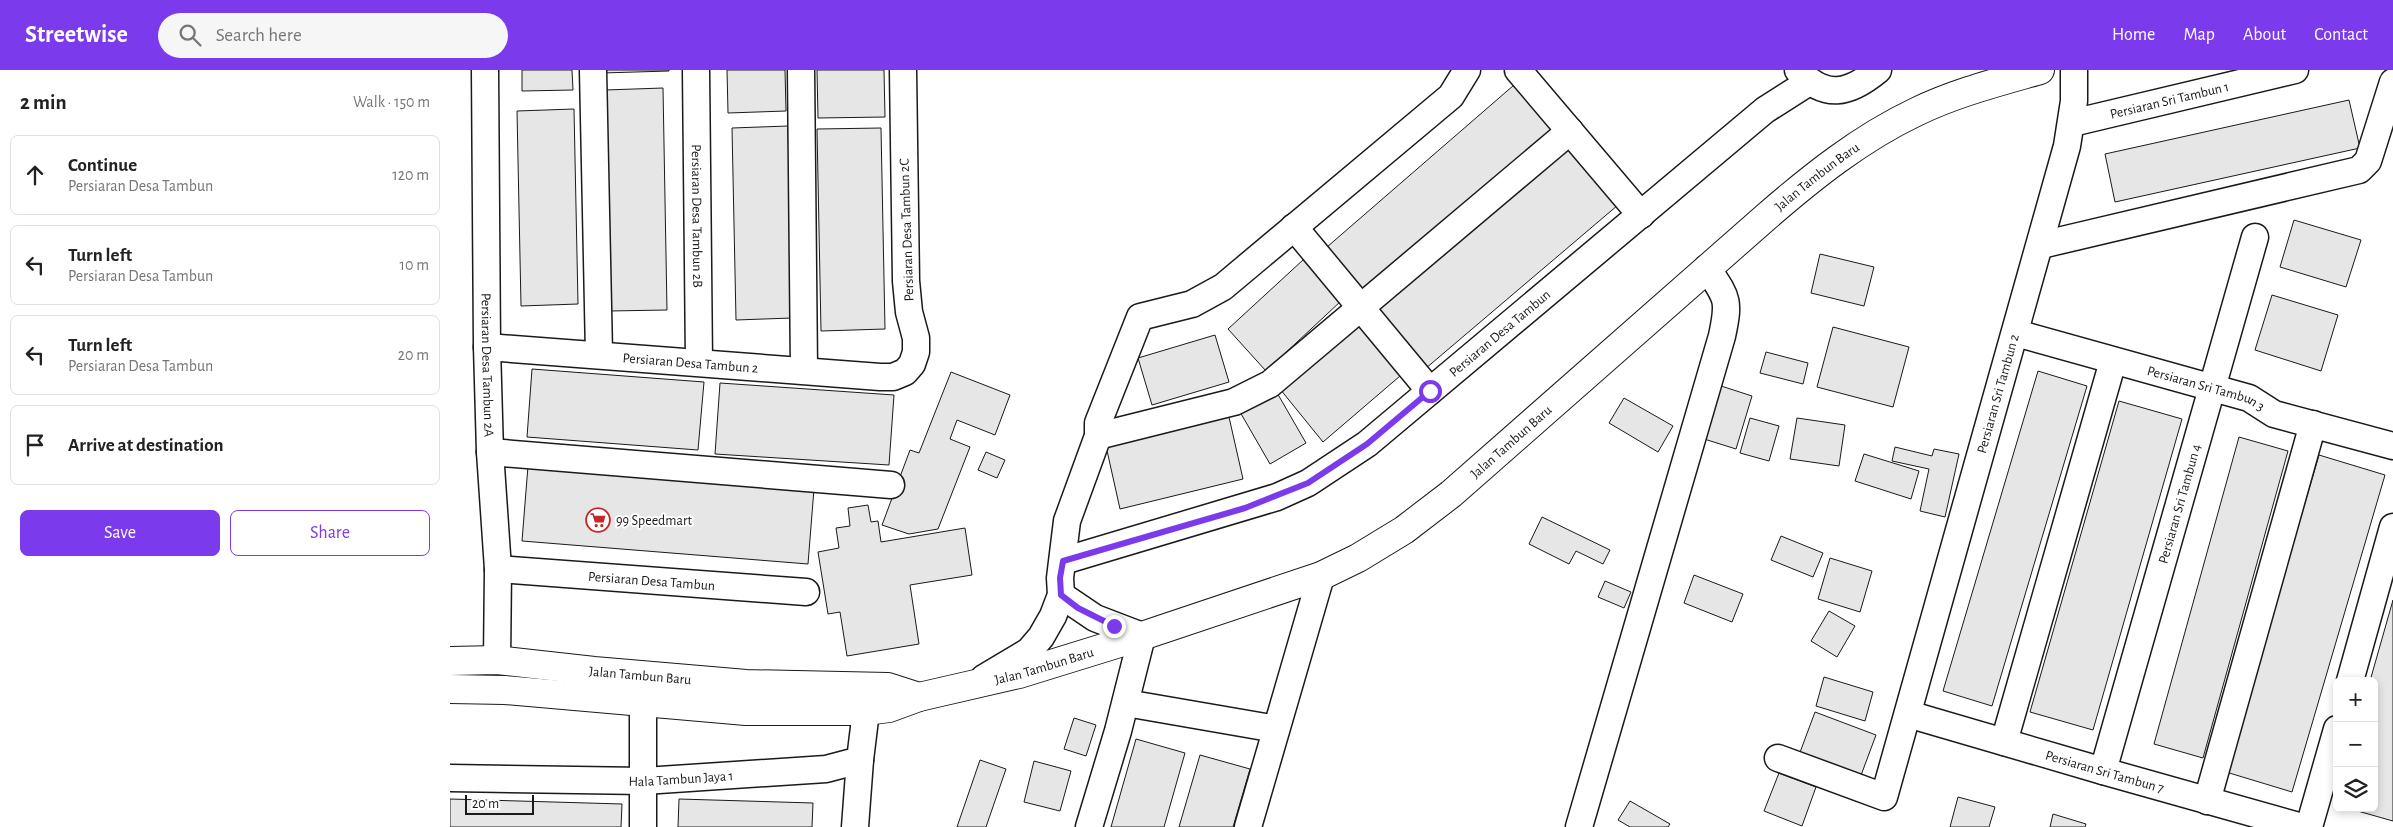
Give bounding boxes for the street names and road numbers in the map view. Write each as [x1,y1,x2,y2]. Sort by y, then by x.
street label: Persiaran Sri Tambun 1 [2109,80,2230,122]
street label: Jalan Tambun Baru [1773,140,1862,214]
street label: Persiaran Desa Tambun 2B [689,144,704,288]
street label: Persiaran Desa Tambun 2C [898,158,916,302]
street label: Persiaran Desa Tambun [1447,287,1553,380]
street label: Persiaran Desa Tambun 2A [479,293,496,437]
street label: Persiaran Sri Tambun 2 [1975,333,2022,455]
street label: Persiaran Desa Tambun 2 [622,351,759,376]
street label: Persiaran Sri Tambun 3 [2146,364,2267,414]
street label: Jalan Tambun Baru [1468,403,1555,481]
street label: Persiaran Sri Tambun 4 [2156,442,2204,565]
street label: Persiaran Desa Tambun [588,570,715,593]
street label: Jalan Tambun Baru [993,645,1096,687]
street label: Jalan Tambun Baru [588,664,692,687]
street label: Persiaran Sri Tambun 7 [2044,749,2166,796]
street label: Hala Tambun Jaya 1 [628,769,734,789]

